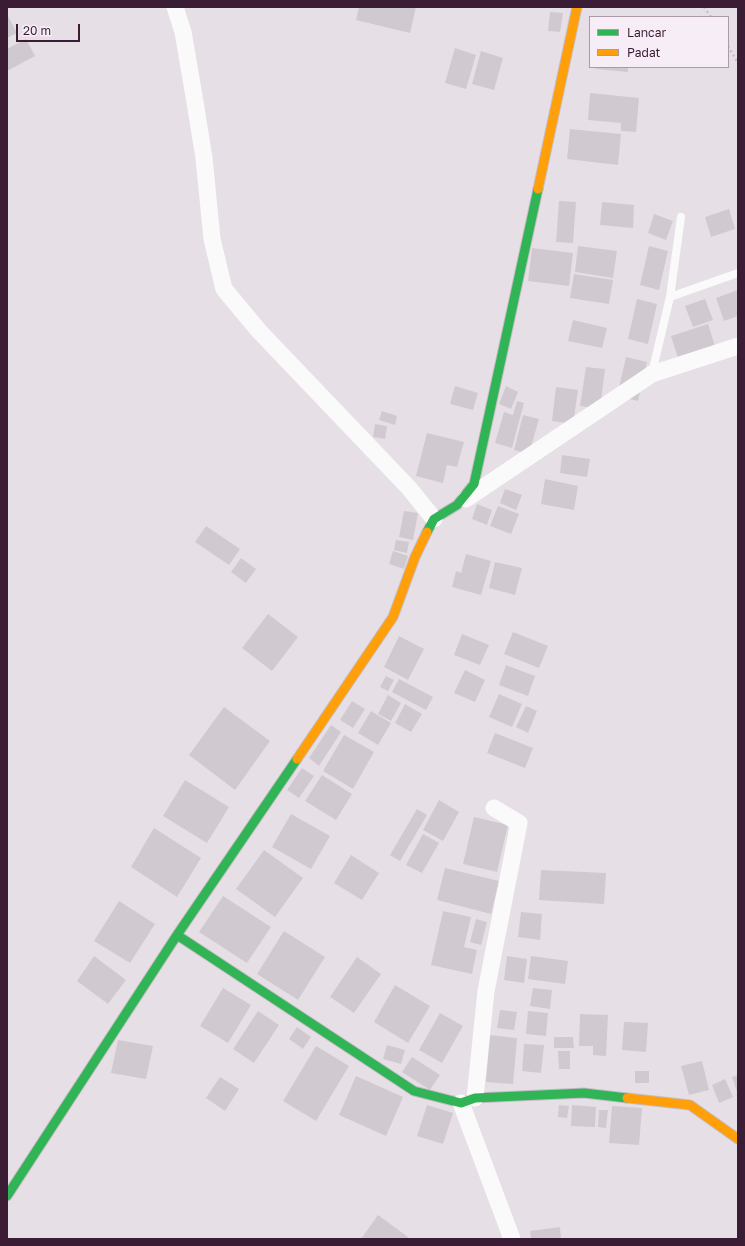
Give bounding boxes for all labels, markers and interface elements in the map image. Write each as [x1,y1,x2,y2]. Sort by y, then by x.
scale bar [18,16,82,42]
legend [589,16,729,68]
text: 20 m [23,23,51,38]
text: Lancar [627,25,666,40]
text: Padat [627,45,660,60]

